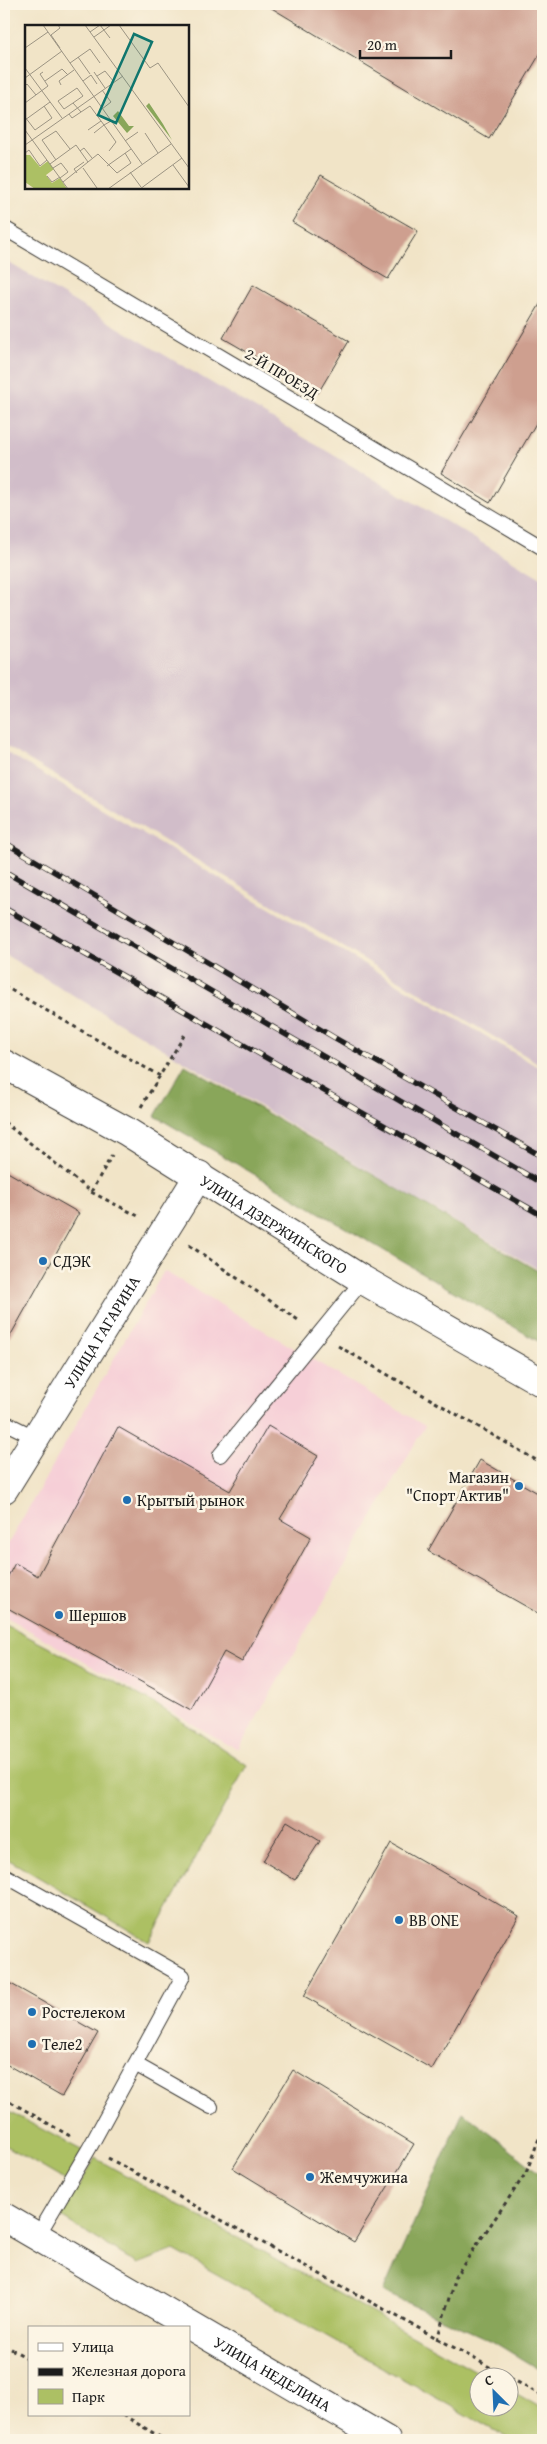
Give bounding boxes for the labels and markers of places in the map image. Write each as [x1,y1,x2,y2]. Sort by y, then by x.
place label: СДЭК [53,1249,91,1273]
marker: СДЭК [37,1255,49,1267]
place label: Магазин "Спорт Актив" [406,1465,509,1507]
marker: Магазин "Спорт Актив" [513,1480,525,1492]
place label: Крытый рынок [137,1488,245,1512]
marker: Крытый рынок [121,1494,133,1506]
place label: Шершов [69,1603,127,1627]
marker: Шершов [53,1609,65,1621]
place label: BB ONE [409,1908,459,1932]
marker: BB ONE [393,1914,405,1926]
place label: Ростелеком [42,2000,125,2024]
marker: Ростелеком [26,2006,38,2018]
place label: Теле2 [42,2032,83,2056]
marker: Теле2 [26,2038,38,2050]
place label: Жемчужина [319,2165,408,2189]
marker: Жемчужина [304,2171,316,2183]

